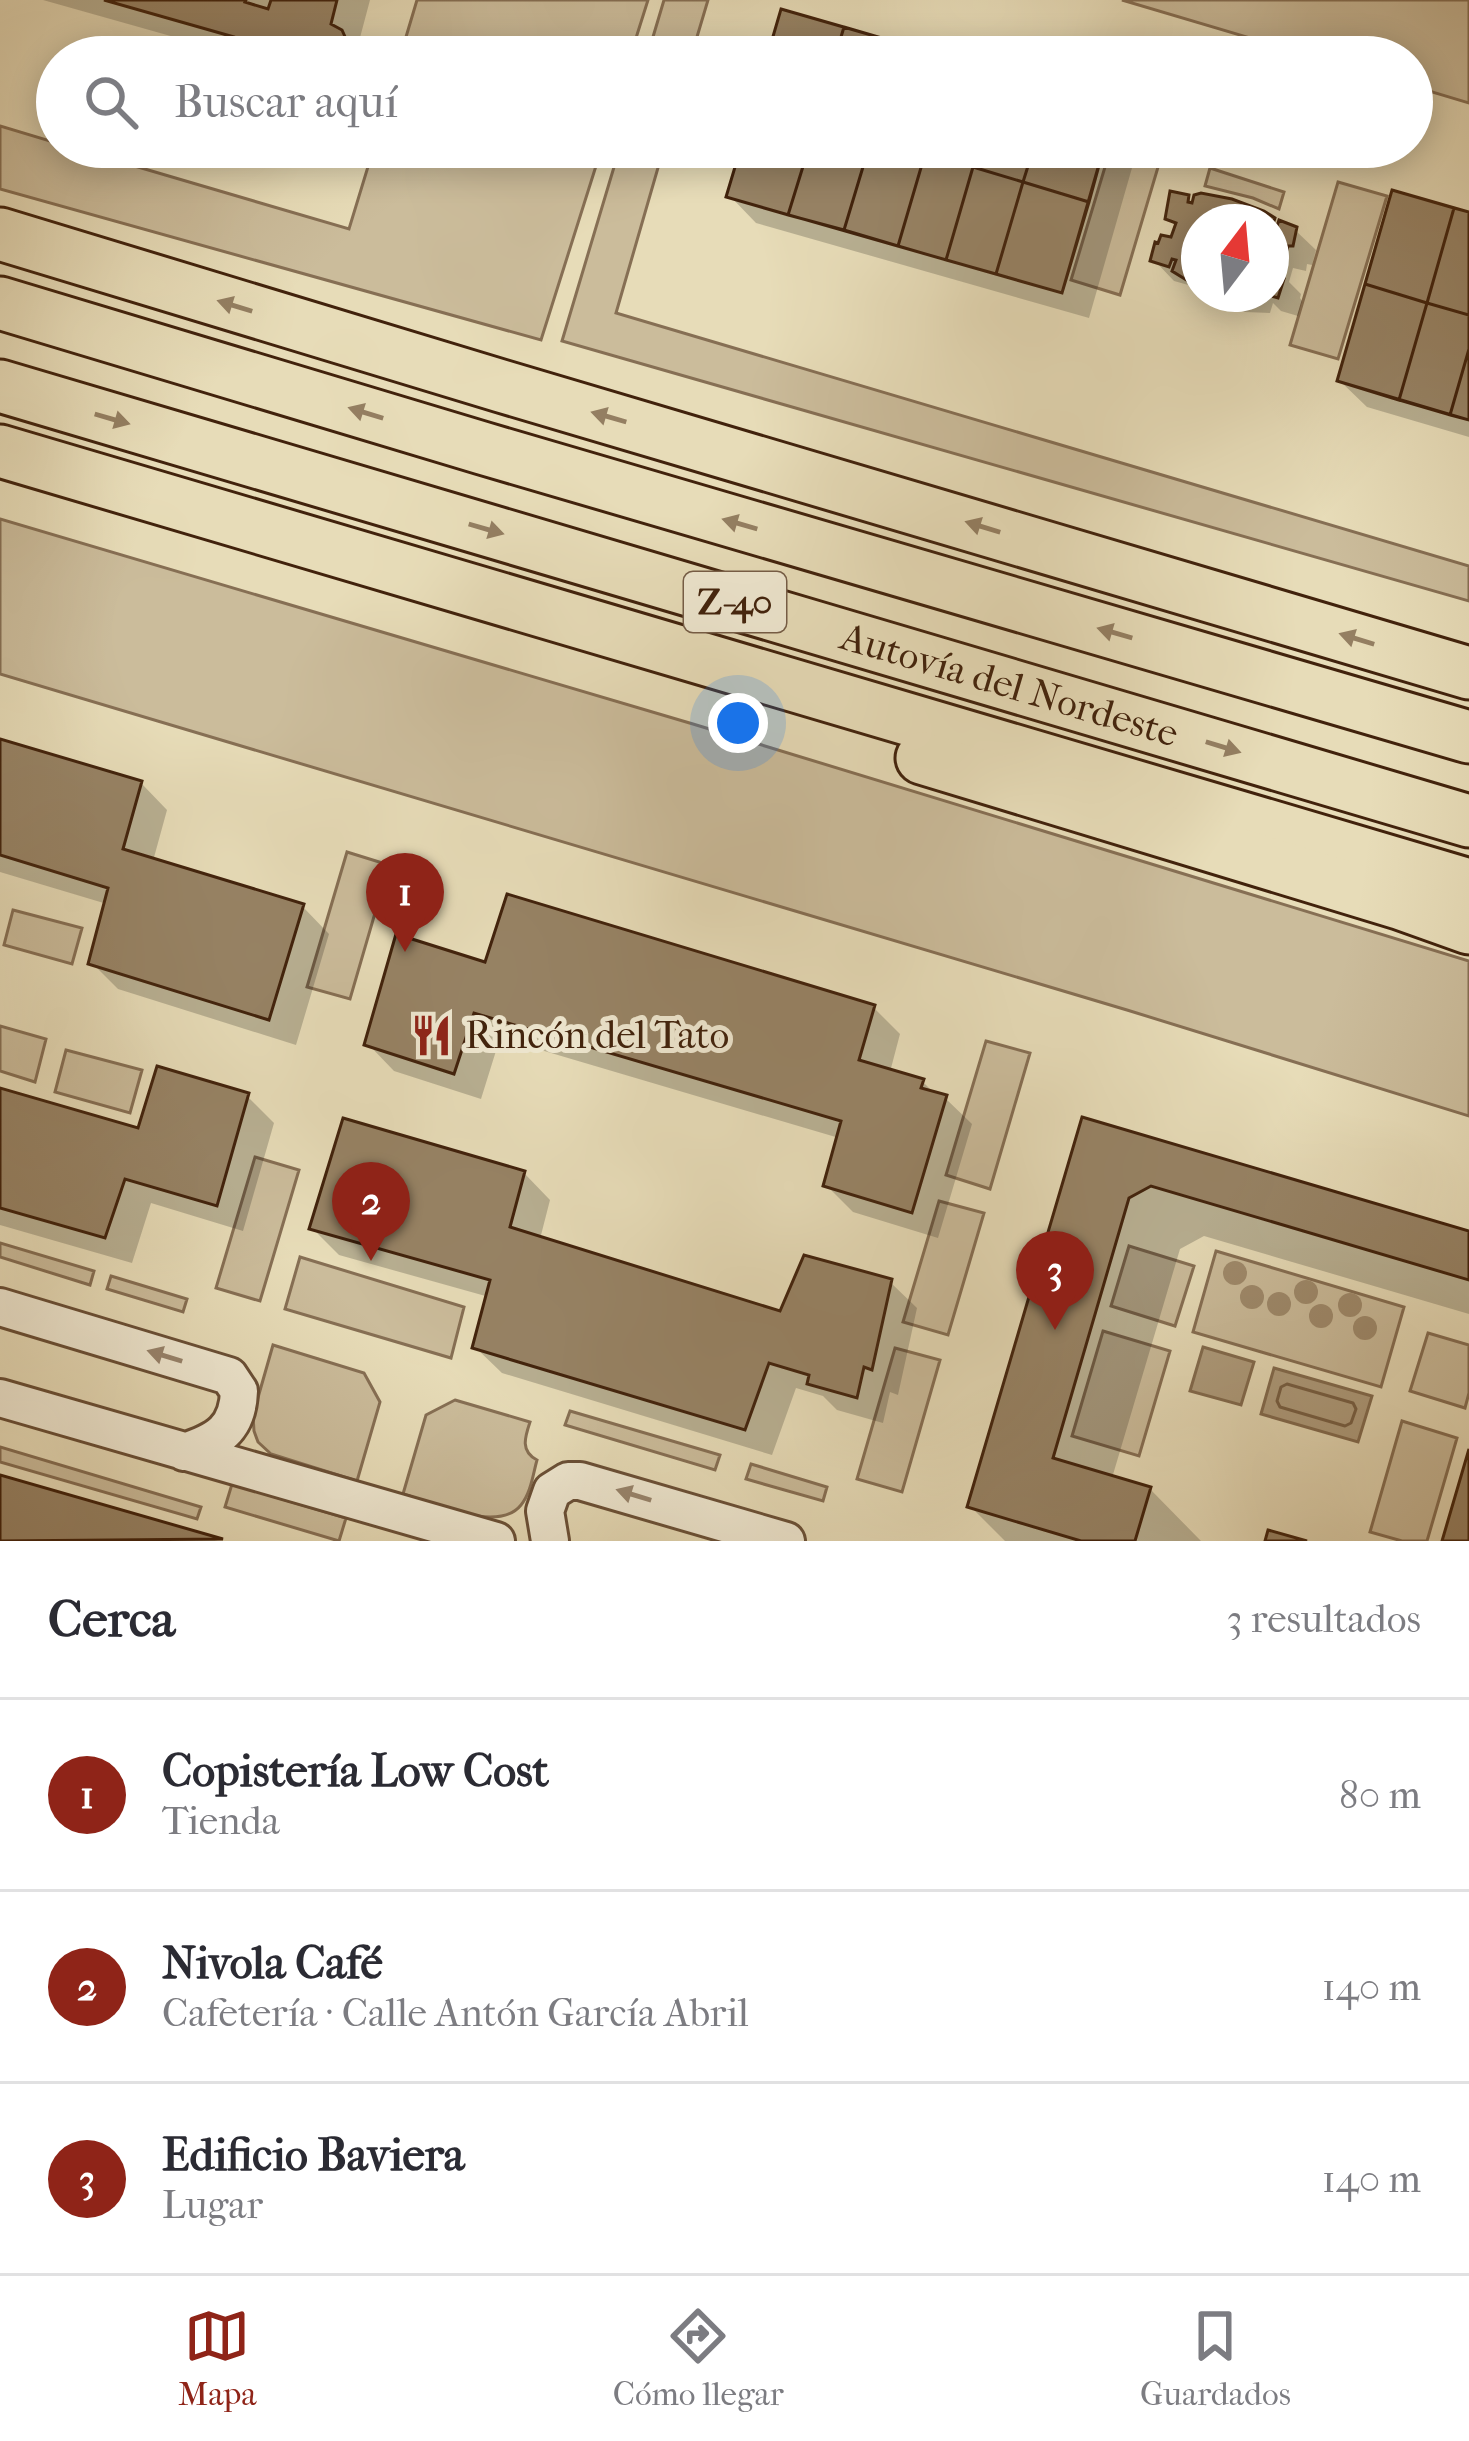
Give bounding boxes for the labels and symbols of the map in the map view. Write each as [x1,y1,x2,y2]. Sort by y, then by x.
north arrow [1181,204,1289,312]
one-way arrow [217,296,253,314]
one-way arrow [348,403,384,421]
one-way arrow [590,407,627,426]
one-way arrow [94,411,131,429]
one-way arrow [722,514,758,532]
one-way arrow [964,517,1001,535]
one-way arrow [469,521,505,539]
road number: Z-40 [684,572,786,632]
street label: Autovía del Nordeste [834,613,1184,757]
one-way arrow [1096,623,1133,641]
one-way arrow [1338,629,1375,647]
your location [708,693,768,753]
one-way arrow [1205,739,1242,757]
pin: 1 [366,853,444,952]
restaurant icon: Rincón del Tato [408,1012,454,1058]
place label: Rincón del Tato [465,1012,729,1058]
pin: 2 [332,1162,410,1261]
pin: 3 [1016,1231,1094,1330]
one-way arrow [146,1346,183,1364]
one-way arrow [615,1485,652,1503]

